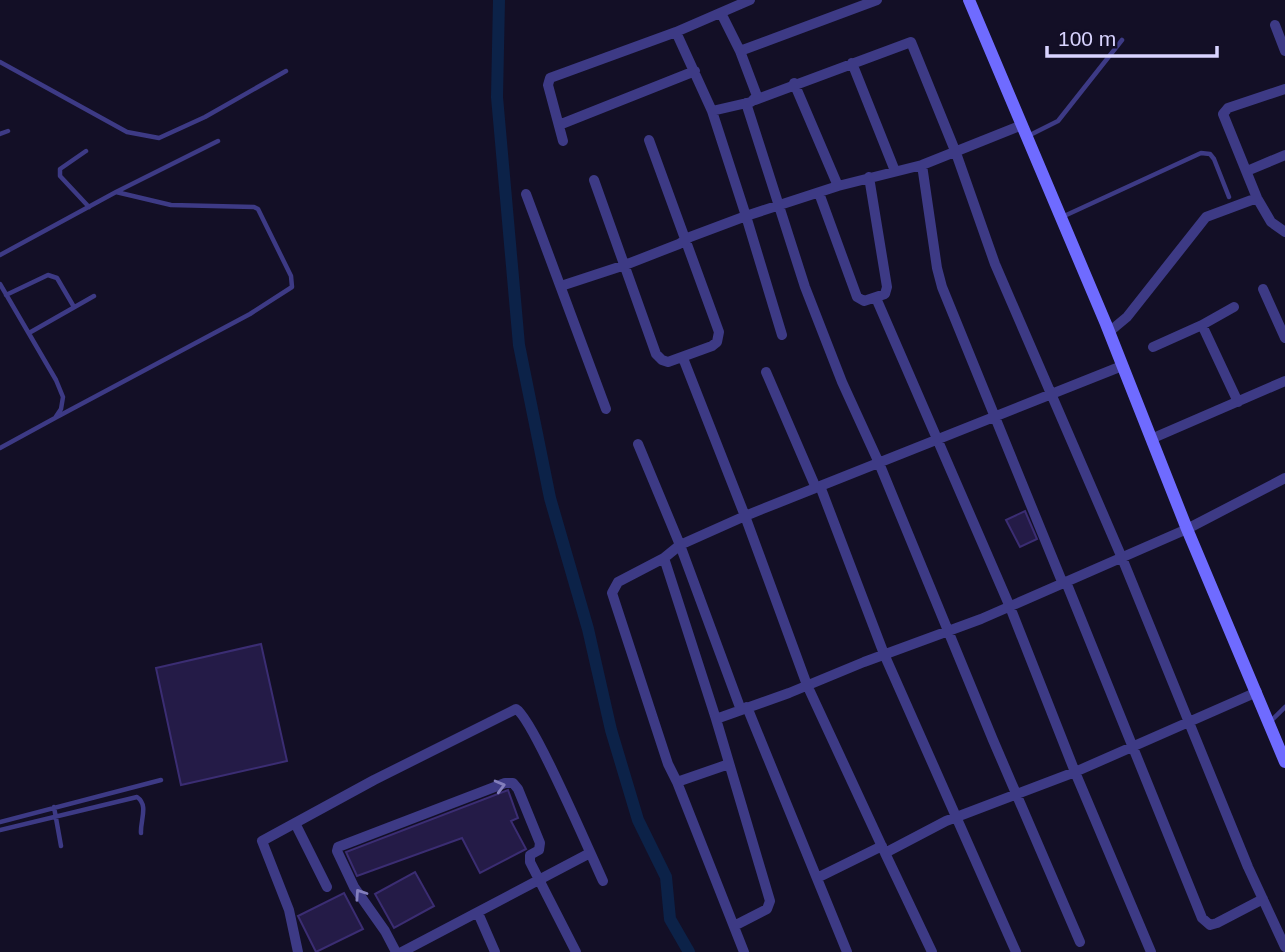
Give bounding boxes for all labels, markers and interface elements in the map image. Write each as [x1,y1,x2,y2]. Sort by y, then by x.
scale bar [1047,14,1217,58]
text: 100 m [1058,27,1116,50]
one-way arrow [494,780,506,794]
one-way arrow [355,889,368,902]

